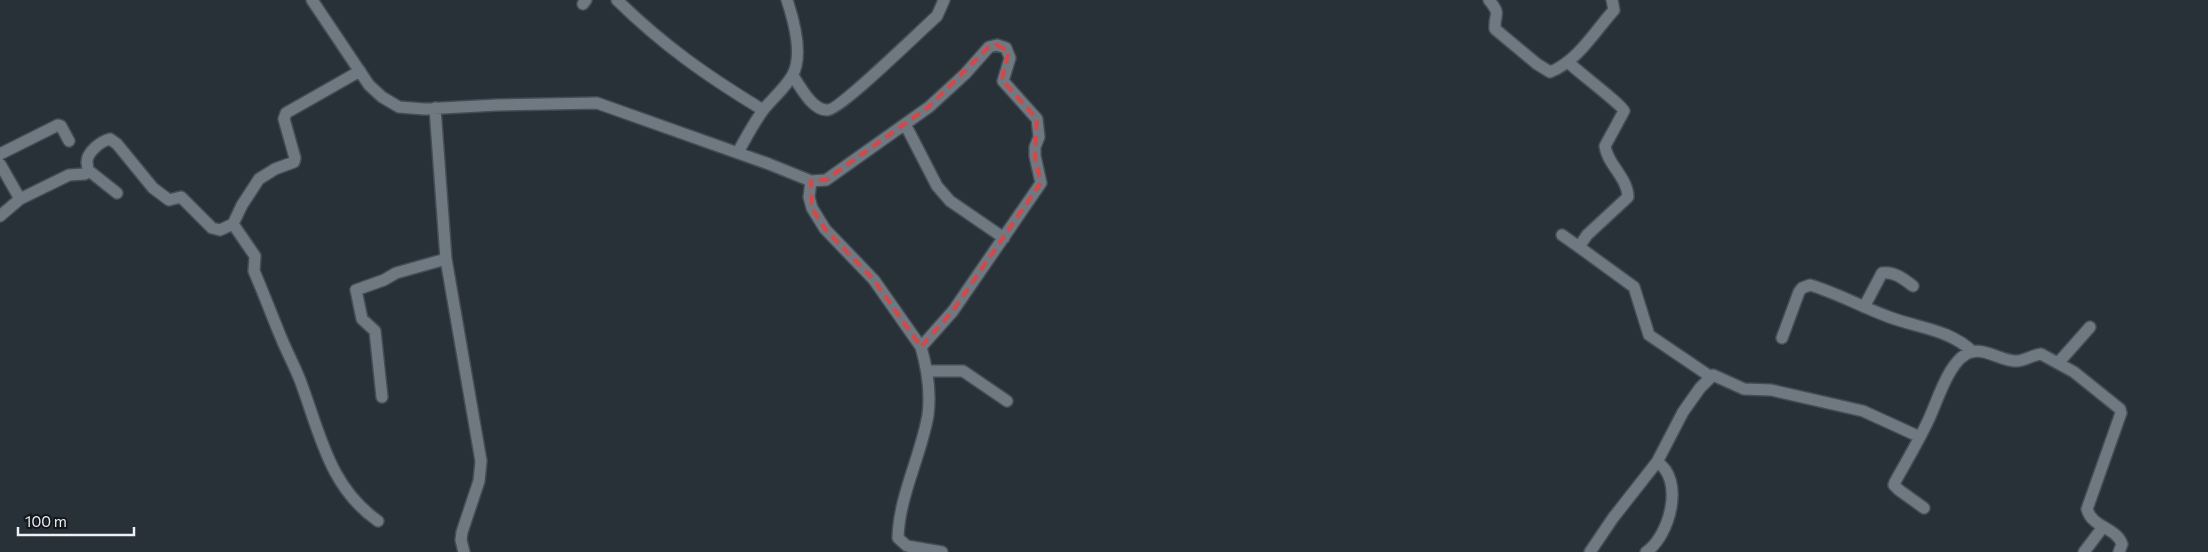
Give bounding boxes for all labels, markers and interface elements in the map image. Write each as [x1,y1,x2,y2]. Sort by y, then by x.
scale bar [18,504,134,536]
text: 100 m [25,512,67,530]

